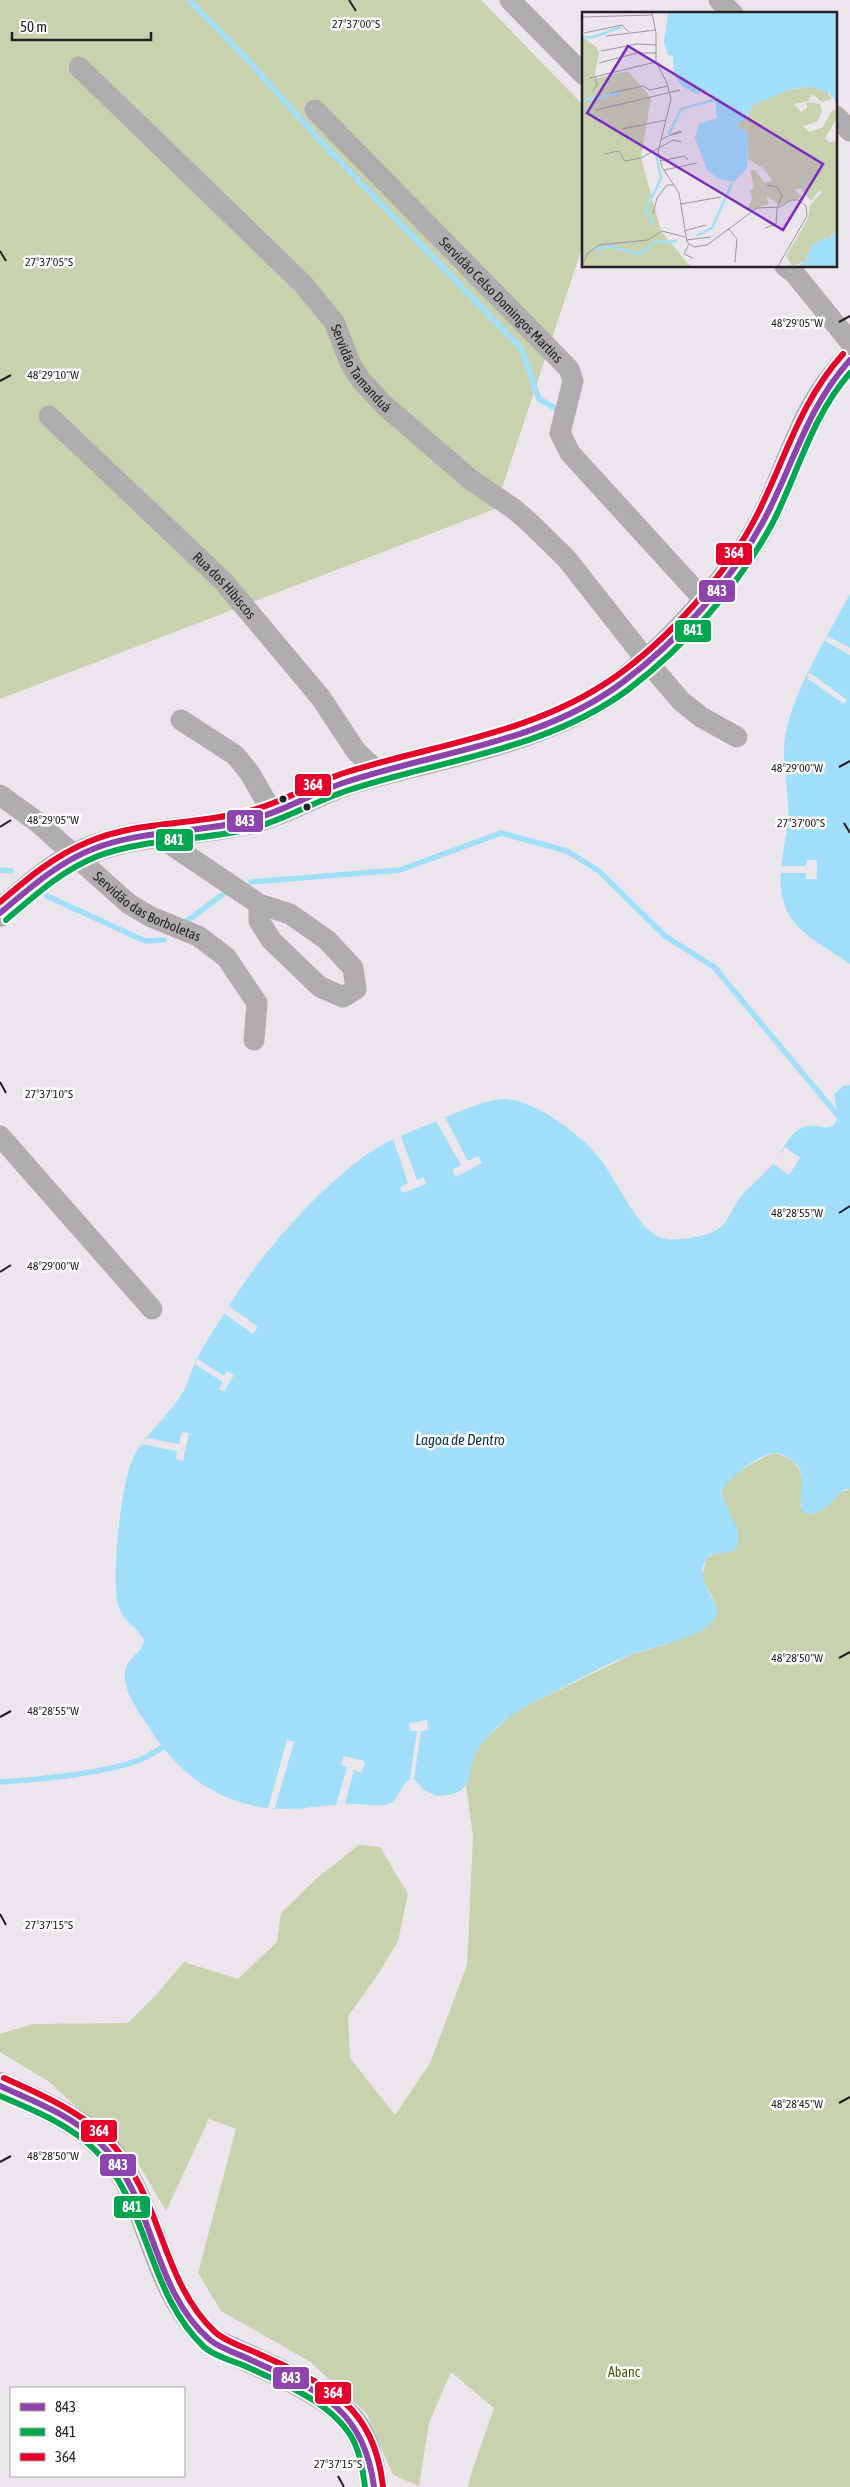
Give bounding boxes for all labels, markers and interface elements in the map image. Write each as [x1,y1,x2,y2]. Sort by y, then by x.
scale bar [12,10,151,42]
inset map [582,12,838,268]
text: 27°37'00"S [332,17,380,31]
text: 50 m [20,18,47,35]
street label: Servidão Celso Domingos Martins [436,234,566,366]
text: 27°37'05"S [25,255,73,269]
text: 48°29'05"W [771,316,823,330]
street label: Servidão Tamanduá [328,322,394,416]
text: 48°29'10"W [27,368,79,382]
line badge: 364 [715,542,753,566]
text: 364 [724,545,744,561]
street label: Rua dos Hibiscos [190,549,259,622]
line badge: 843 [698,579,736,603]
text: 843 [707,583,727,599]
line badge: 841 [674,619,712,643]
text: 841 [683,622,703,638]
text: 48°29'00"W [771,761,823,775]
line badge: 364 [294,773,332,797]
text: 364 [303,777,323,793]
unlabelled marker [278,794,288,804]
unlabelled marker [302,802,312,812]
line badge: 843 [226,809,264,833]
text: 48°29'05"W [27,813,79,827]
text: 843 [235,813,255,829]
text: 27°37'00"S [777,816,825,830]
line badge: 841 [155,828,194,852]
text: 841 [164,832,184,848]
street label: Servidão das Borboletas [90,868,203,944]
text: 27°37'10"S [25,1087,73,1101]
text: 48°28'55"W [771,1206,823,1220]
text: 48°29'00"W [27,1259,79,1273]
water label: Lagoa de Dentro [415,1431,505,1448]
text: 48°28'50"W [771,1651,823,1665]
text: 48°28'55"W [27,1704,79,1718]
text: 27°37'15"S [25,1918,73,1932]
text: 48°28'45"W [771,2097,823,2111]
line badge: 364 [80,2119,118,2143]
text: 364 [89,2123,109,2139]
text: 48°28'50"W [27,2149,79,2163]
line badge: 843 [99,2153,137,2177]
text: 843 [108,2157,128,2173]
line badge: 841 [113,2195,151,2219]
text: 841 [122,2199,142,2215]
park label: Abanc [608,2364,641,2380]
line badge: 843 [272,2366,310,2390]
text: 843 [281,2370,301,2386]
line badge: 364 [314,2381,352,2405]
text: 364 [323,2385,343,2401]
legend [10,2387,185,2477]
text: 843 [55,2398,76,2415]
text: 841 [55,2423,76,2440]
text: 364 [55,2448,76,2465]
text: 27°37'15"S [314,2457,362,2471]

